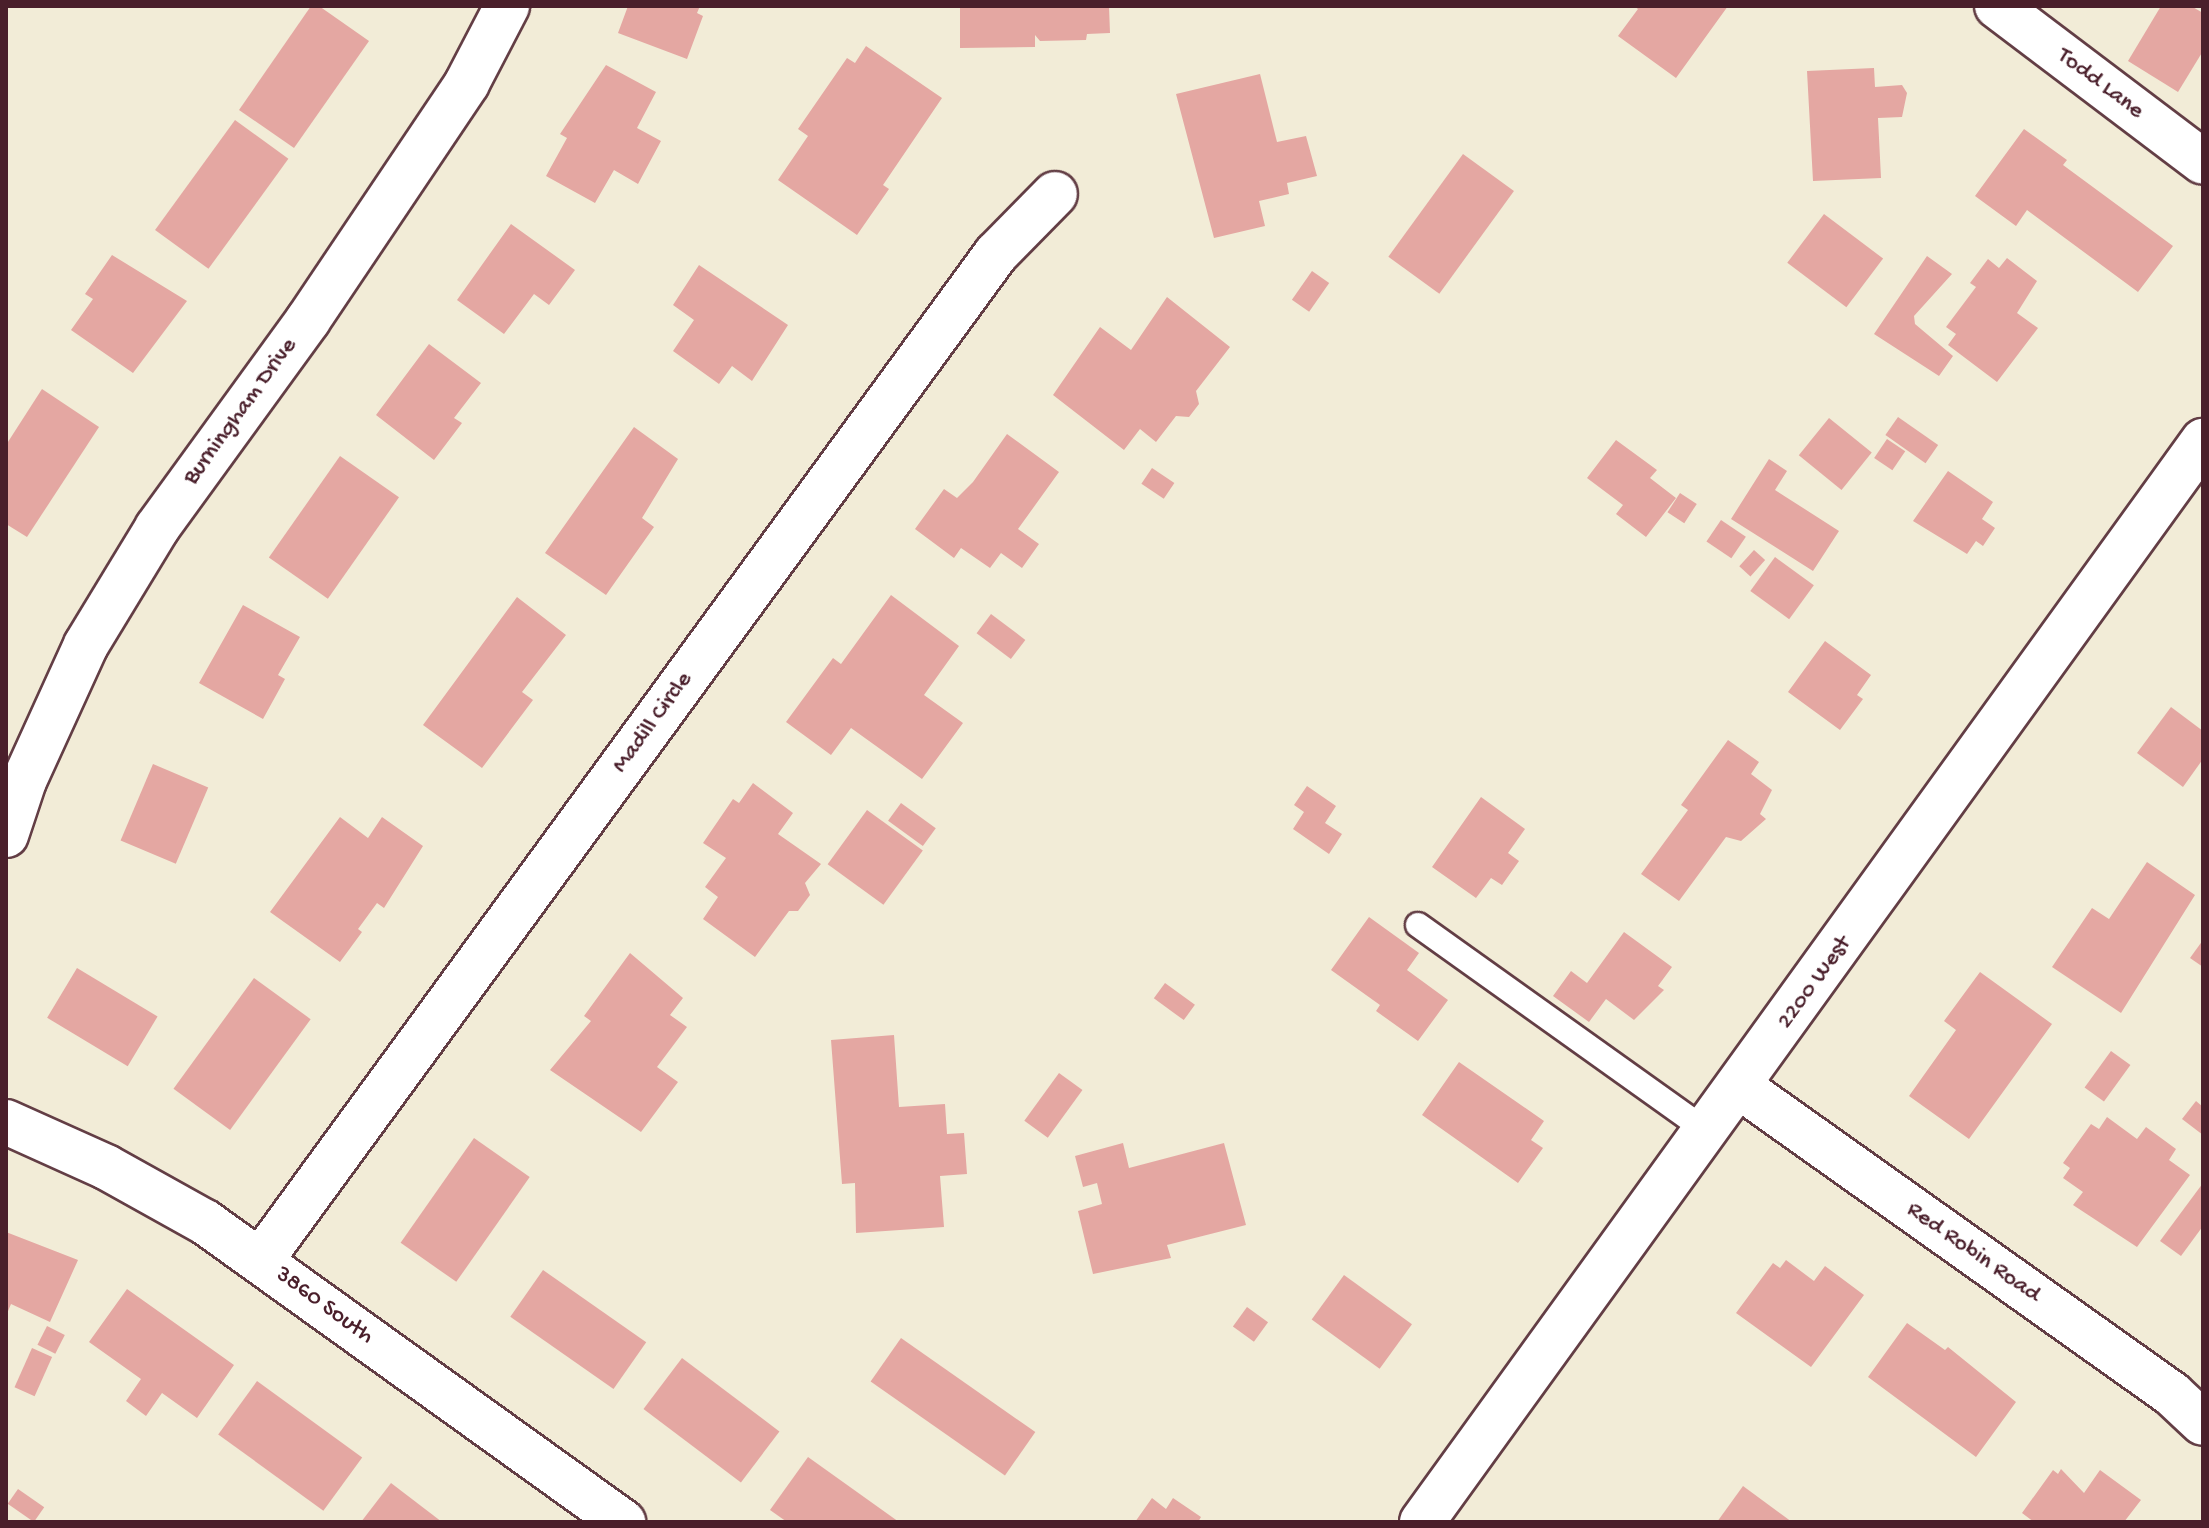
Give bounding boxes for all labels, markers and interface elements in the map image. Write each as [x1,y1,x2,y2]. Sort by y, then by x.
street label: Todd Lane [2051,42,2149,126]
street label: Burningham Drive [178,333,304,491]
street label: Madill Circle [607,667,699,779]
street label: 2200 West [1772,931,1858,1035]
street label: Red Robin Road [1900,1196,2046,1310]
street label: 3860 South [269,1261,379,1351]

